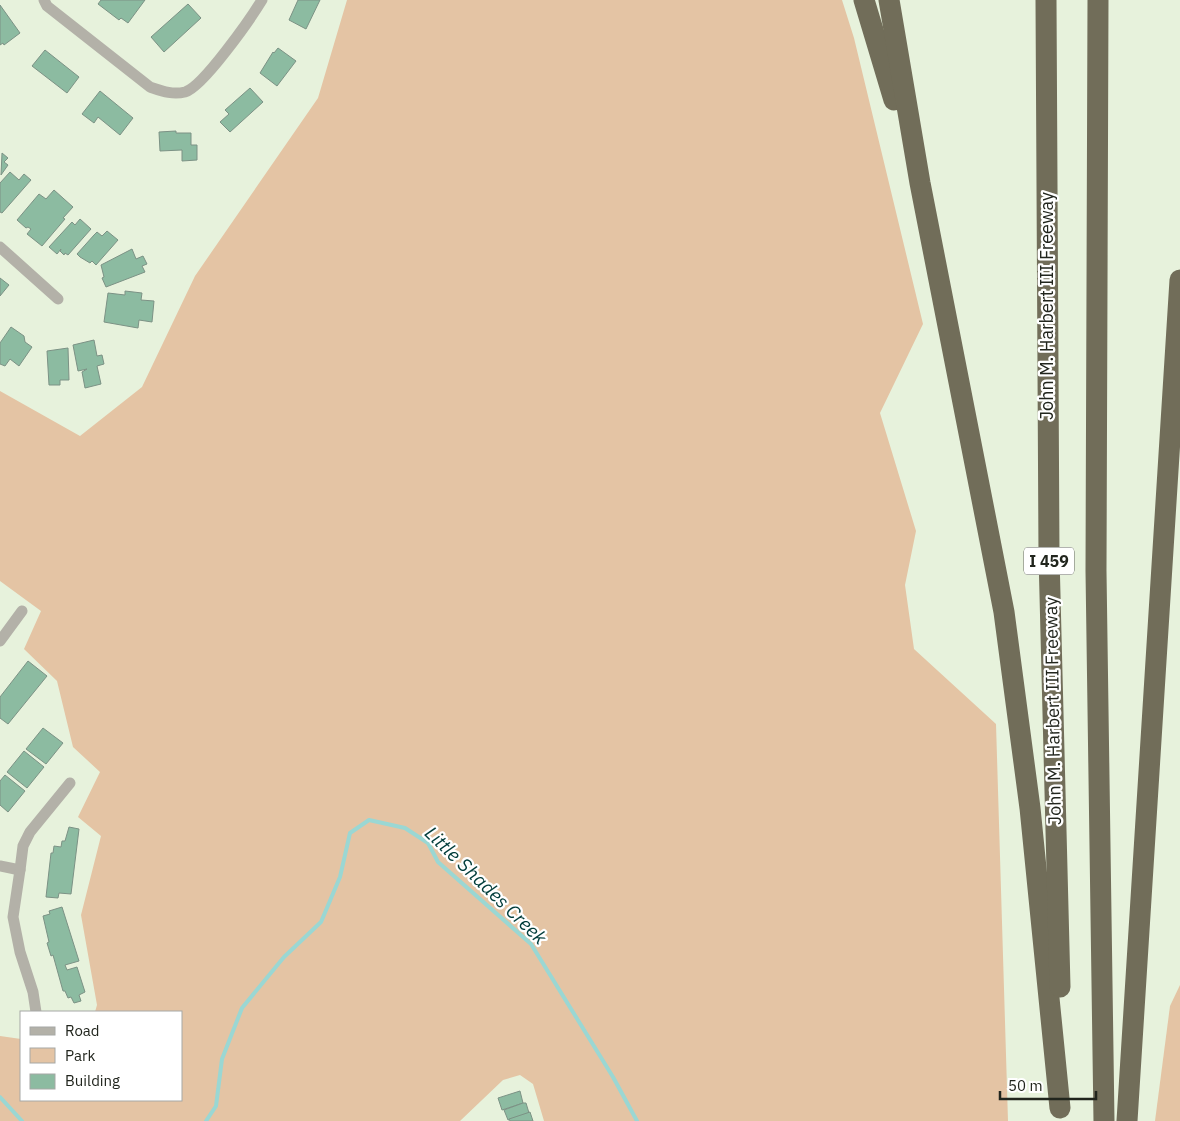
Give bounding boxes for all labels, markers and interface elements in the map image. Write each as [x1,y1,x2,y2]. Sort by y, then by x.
street label: John M. Harbert III Freeway [1035,192,1058,420]
road number: I 459 [1024,548,1074,574]
street label: John M. Harbert III Freeway [1039,597,1066,825]
water label: Little Shades Creek [420,821,553,950]
legend [20,1011,182,1101]
text: Road [65,1021,100,1040]
text: Park [65,1046,95,1065]
scale bar [1000,1068,1096,1100]
text: Building [65,1071,120,1090]
text: 50 m [1008,1076,1043,1095]

